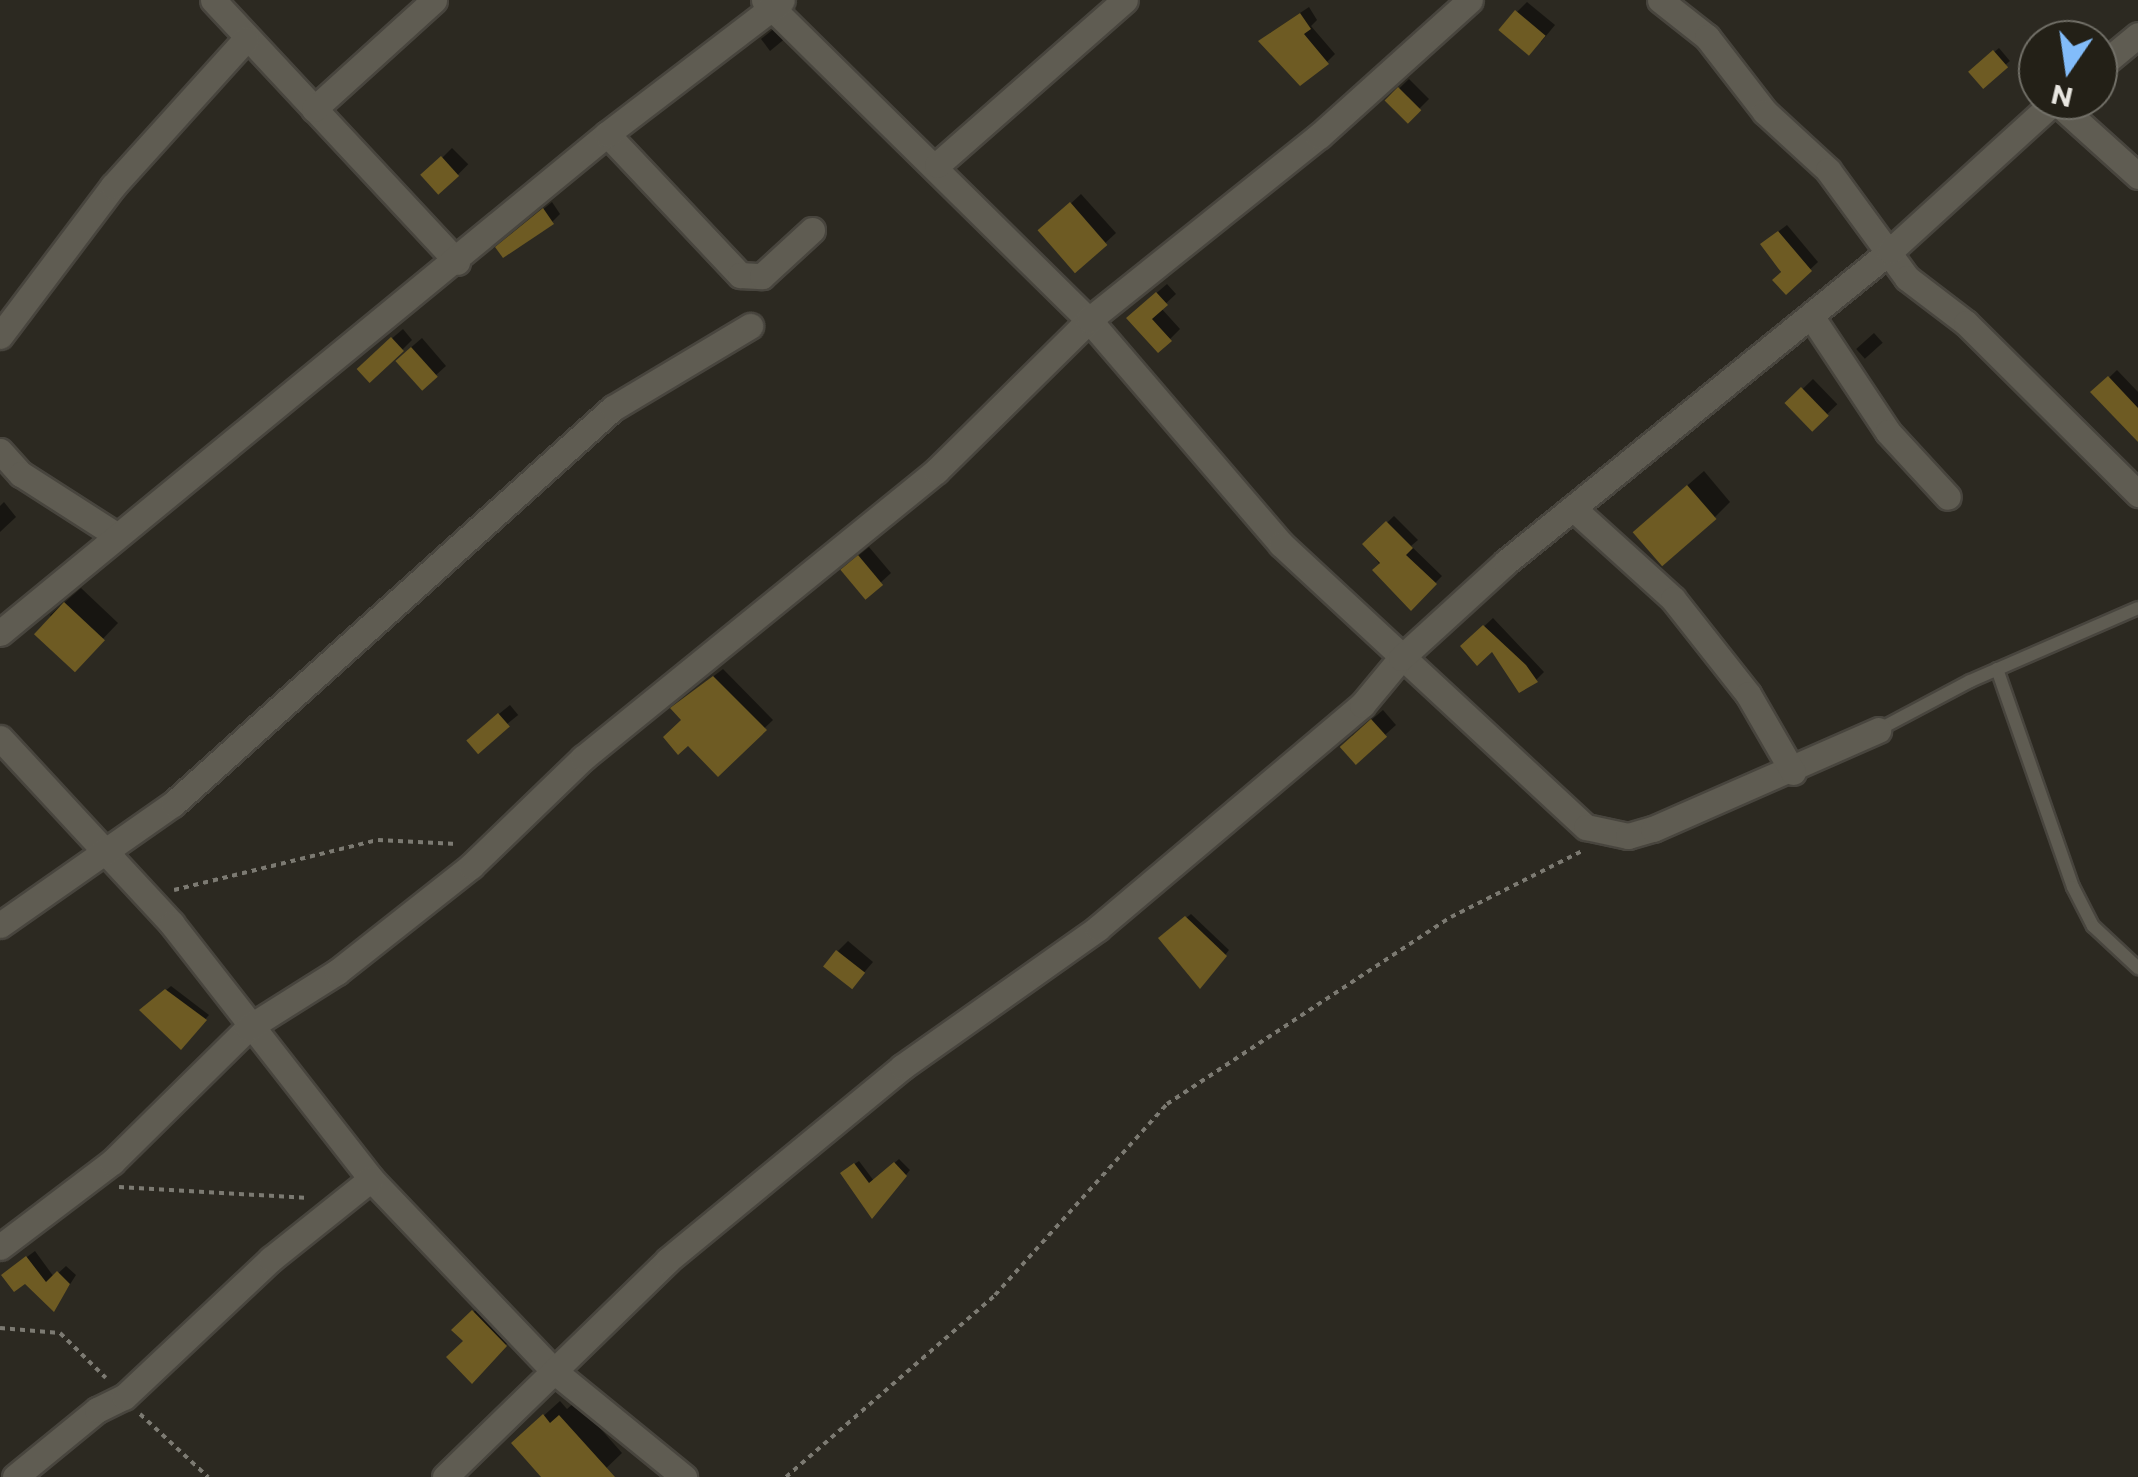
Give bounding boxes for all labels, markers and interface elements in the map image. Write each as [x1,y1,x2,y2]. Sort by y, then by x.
north arrow [2018,20,2118,120]
text: N [2048,78,2076,116]

